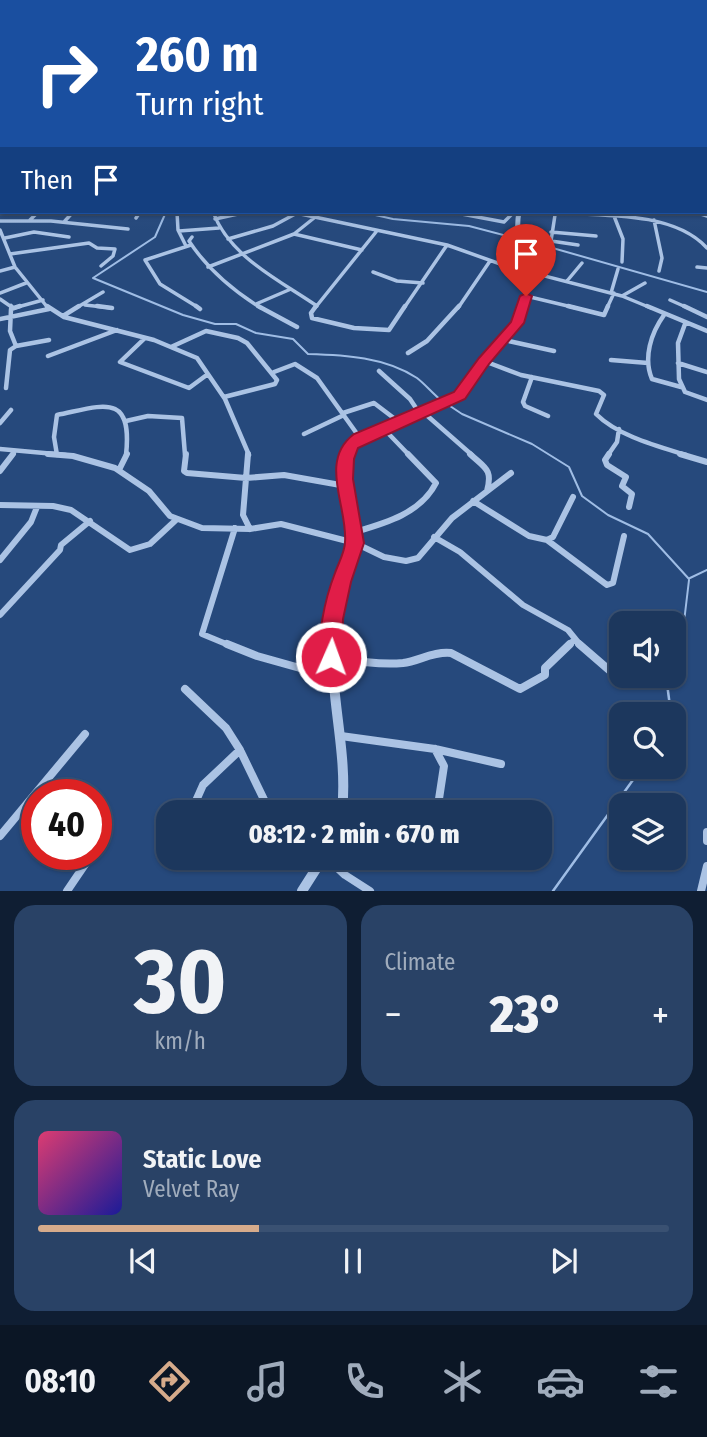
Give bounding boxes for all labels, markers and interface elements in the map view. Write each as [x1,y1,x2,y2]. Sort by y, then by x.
text: 260 m [136,25,259,84]
icon: right [21,28,112,119]
text: Turn right [136,85,263,123]
icon: arrive [87,161,125,199]
text: Then [21,165,73,196]
pin [496,224,556,296]
icon: arrive [507,235,545,273]
map controls [609,611,686,870]
button: sound [609,611,686,688]
position arrow [294,620,368,694]
button: search [609,702,686,779]
speed limit sign: 40 [21,779,112,870]
button: layers [609,793,686,870]
text: 08:12 · 2 min · 670 m [248,819,460,850]
text: 30 [134,927,227,1036]
text: Climate [385,948,455,976]
text: 23° [490,983,564,1046]
text: − [385,992,402,1038]
text: + [652,992,669,1038]
text: km/h [155,1027,206,1055]
text: Static Love [143,1144,261,1175]
text: Velvet Ray [143,1175,239,1203]
icon: previous [124,1242,162,1280]
icon: pause [334,1242,372,1280]
icon: next [545,1242,583,1280]
icon: directions [145,1357,194,1406]
icon: music [243,1357,292,1406]
icon: phone [340,1357,389,1406]
icon: climate [438,1357,487,1406]
icon: car [536,1357,585,1406]
icon: filters [634,1357,683,1406]
text: 08:10 [24,1362,96,1400]

